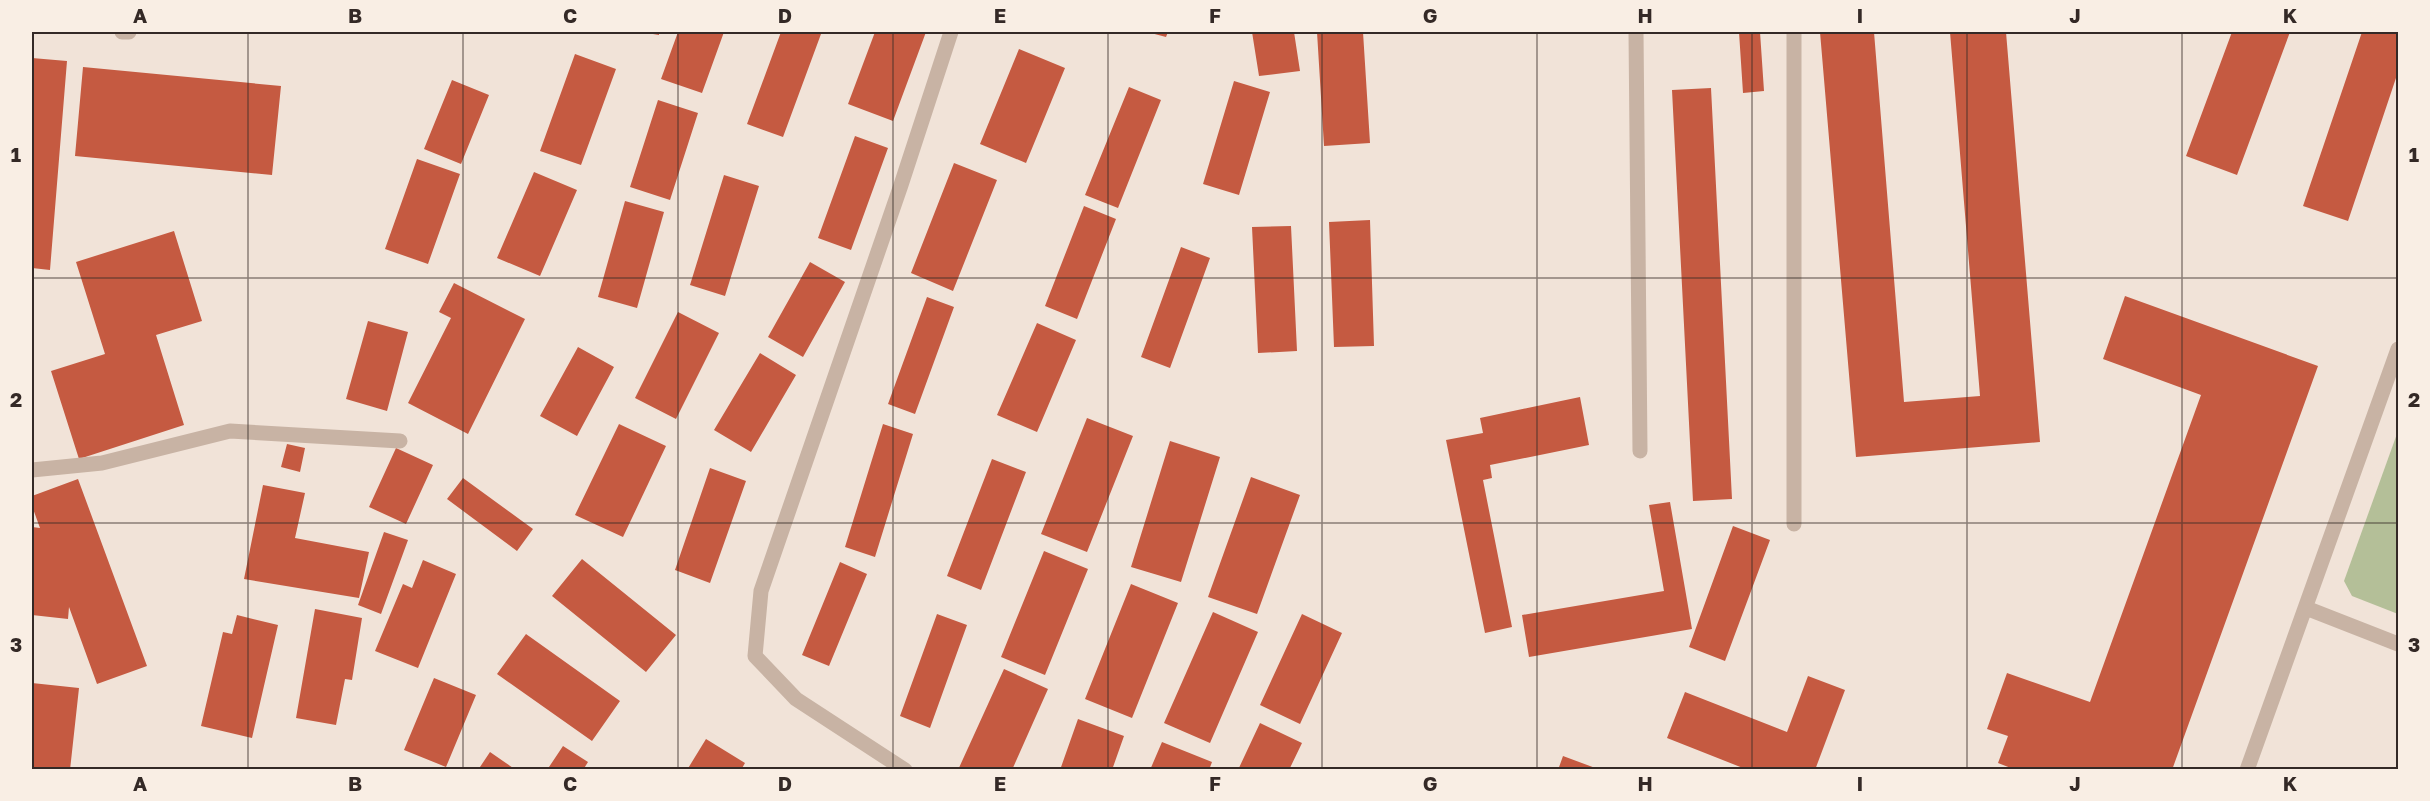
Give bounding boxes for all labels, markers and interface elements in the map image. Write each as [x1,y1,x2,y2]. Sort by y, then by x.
text: A [133,3,147,27]
text: B [348,3,362,27]
text: C [563,3,577,27]
text: D [778,3,792,27]
text: E [994,3,1006,27]
text: F [1209,3,1221,27]
text: G [1423,3,1437,27]
text: H [1637,3,1653,27]
text: I [1857,3,1863,27]
text: J [2069,3,2081,27]
text: K [2283,3,2298,27]
text: 1 [11,142,21,166]
text: 1 [2409,142,2419,166]
text: 2 [10,387,22,411]
text: 2 [2408,387,2420,411]
text: 3 [10,632,22,656]
text: 3 [2408,632,2420,656]
text: A [133,771,147,795]
text: B [348,771,362,795]
text: C [563,771,577,795]
text: D [778,771,792,795]
text: E [994,771,1006,795]
text: F [1209,771,1221,795]
text: G [1423,771,1437,795]
text: H [1637,771,1653,795]
text: I [1857,771,1863,795]
text: J [2069,771,2081,795]
text: K [2283,771,2298,795]

